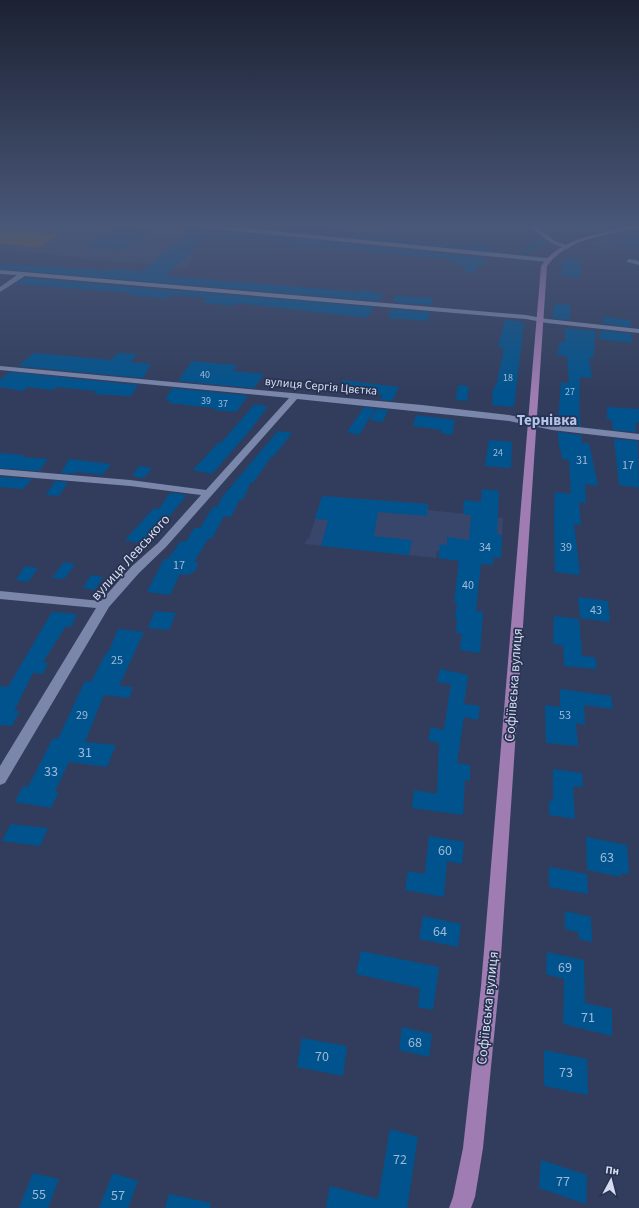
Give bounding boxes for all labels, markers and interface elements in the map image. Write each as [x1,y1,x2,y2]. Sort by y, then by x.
house number: 40 [200,368,210,382]
house number: 18 [503,371,513,385]
street label: вулиця Сергія Цвєтка [264,373,378,400]
house number: 27 [565,385,575,399]
house number: 39 [201,394,211,408]
house number: 37 [218,397,228,411]
district label: Тернівка [517,410,577,431]
house number: 24 [493,446,503,460]
house number: 31 [576,452,588,469]
house number: 17 [622,457,634,474]
street label: вулиця Левського [87,510,175,605]
house number: 34 [479,539,491,556]
house number: 39 [560,539,572,556]
house number: 17 [173,557,185,574]
house number: 40 [462,577,474,594]
house number: 43 [590,602,602,619]
street label: Софіївська вулиця [500,628,528,743]
house number: 25 [111,652,123,669]
house number: 29 [76,707,88,724]
house number: 53 [559,707,571,724]
house number: 31 [78,743,92,763]
house number: 33 [44,762,58,782]
house number: 60 [438,841,452,861]
house number: 63 [600,848,614,868]
house number: 64 [433,922,447,942]
street label: Софіївська вулиця [472,950,504,1066]
house number: 69 [558,958,572,978]
house number: 71 [581,1008,595,1028]
house number: 68 [408,1033,422,1053]
house number: 70 [315,1047,329,1067]
house number: 73 [559,1063,573,1083]
house number: 72 [393,1150,407,1170]
north arrow [591,1160,631,1200]
text: Пн [604,1162,620,1179]
house number: 77 [556,1172,570,1192]
house number: 55 [32,1185,46,1205]
house number: 57 [111,1186,125,1206]

